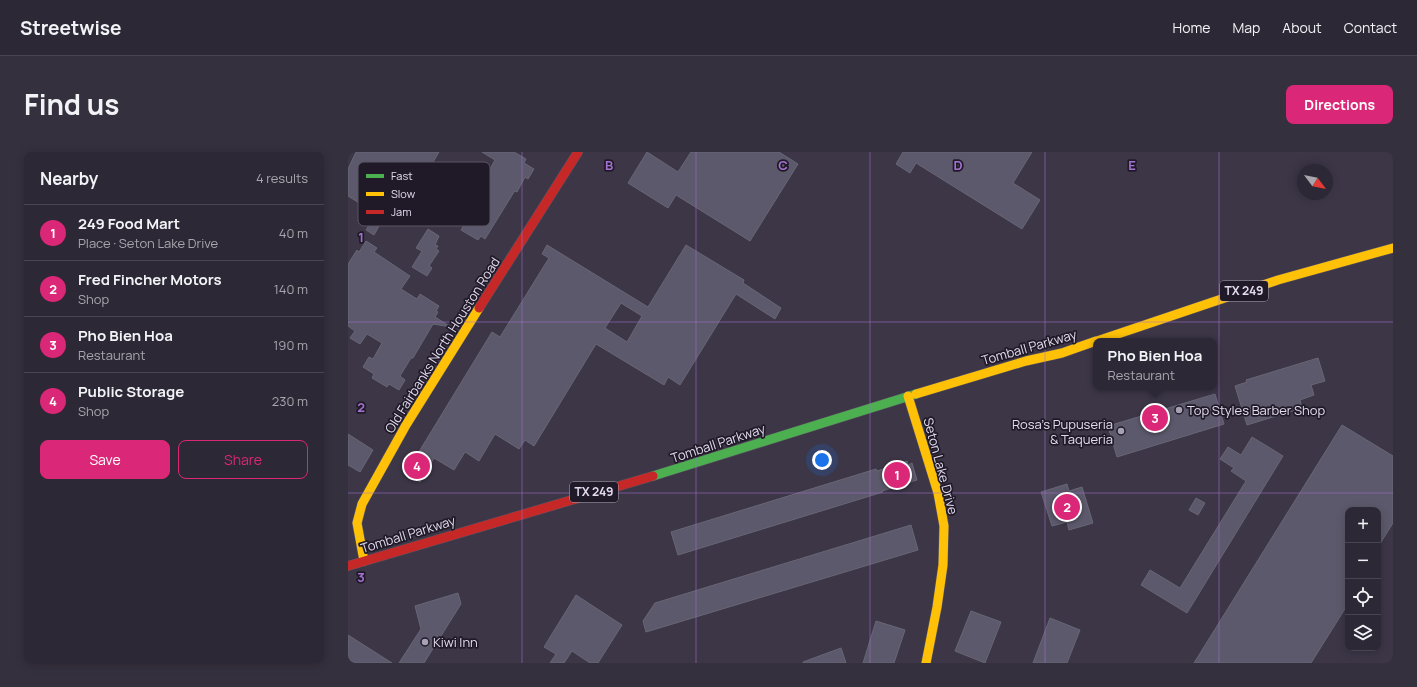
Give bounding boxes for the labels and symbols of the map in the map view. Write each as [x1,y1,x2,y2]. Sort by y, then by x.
text: B [605,156,613,174]
text: C [778,156,788,174]
text: D [953,156,963,174]
text: E [1128,156,1136,174]
legend [358,162,490,226]
north arrow [1297,164,1333,200]
text: Fast [391,168,413,183]
text: Slow [391,186,416,201]
text: Jam [391,204,412,219]
text: 1 [358,228,364,246]
street label: Old Fairbanks North Houston Road [380,254,504,436]
road number: TX 249 [1220,281,1268,301]
street label: Tomball Parkway [979,325,1079,369]
text: 2 [357,398,365,416]
place label: Top Styles Barber Shop [1187,401,1326,419]
pin: 3 [1142,403,1168,433]
marker: Top Styles Barber Shop [1174,405,1184,415]
place label: Rosa's Pupuseria & Taqueria [1012,415,1113,448]
street label: Seton Lake Drive [919,416,963,517]
street label: Tomball Parkway [669,419,768,467]
marker: Rosa's Pupuseria & Taqueria [1116,426,1126,436]
your location [812,450,832,470]
pin: 4 [404,451,430,481]
pin: 1 [884,460,910,490]
road number: TX 249 [570,482,618,502]
pin: 2 [1054,492,1080,522]
street label: Tomball Parkway [358,511,458,557]
text: 3 [357,568,365,586]
place label: Kiwi Inn [433,633,478,651]
marker: Kiwi Inn [420,637,430,647]

